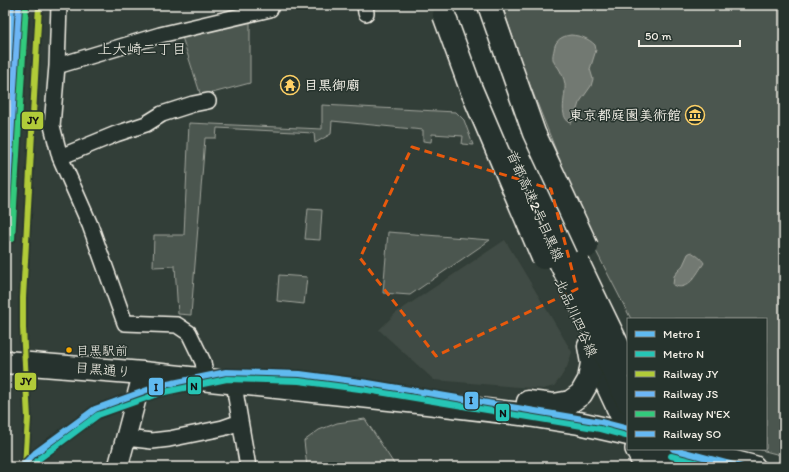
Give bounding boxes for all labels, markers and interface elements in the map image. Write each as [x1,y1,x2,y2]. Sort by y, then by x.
scale bar [639,22,740,48]
text: 50 m [645,29,671,43]
district label: 上大崎二丁目 [97,40,187,58]
temple icon: 目黒御廟 [279,74,301,96]
place label: 目黒御廟 [304,77,360,94]
museum icon: 東京都庭園美術館 [684,104,706,126]
place label: 東京都庭園美術館 [569,107,681,124]
line badge: JY [21,111,44,130]
text: JY [26,114,40,127]
street label: 首都高速2号目黒線 [503,148,567,264]
street label: 北品川四谷線 [551,276,601,360]
legend [627,318,767,450]
text: Metro I [663,327,700,341]
place label: 目黒駅前 [76,343,128,358]
marker: 目黒駅前 [64,345,74,355]
text: Metro N [663,347,704,361]
street label: 目黒通り [74,359,132,381]
text: Railway JY [663,367,719,381]
line badge: JY [14,372,37,391]
text: JY [19,375,33,388]
line badge: N [187,376,202,395]
line badge: I [148,377,164,396]
text: N [190,380,198,393]
text: I [154,381,158,394]
text: Railway JS [663,387,719,401]
line badge: I [464,391,479,410]
text: I [469,394,473,407]
line badge: N [495,403,510,422]
text: N [499,407,507,420]
text: Railway N'EX [663,407,731,421]
text: Railway SO [663,427,721,441]

